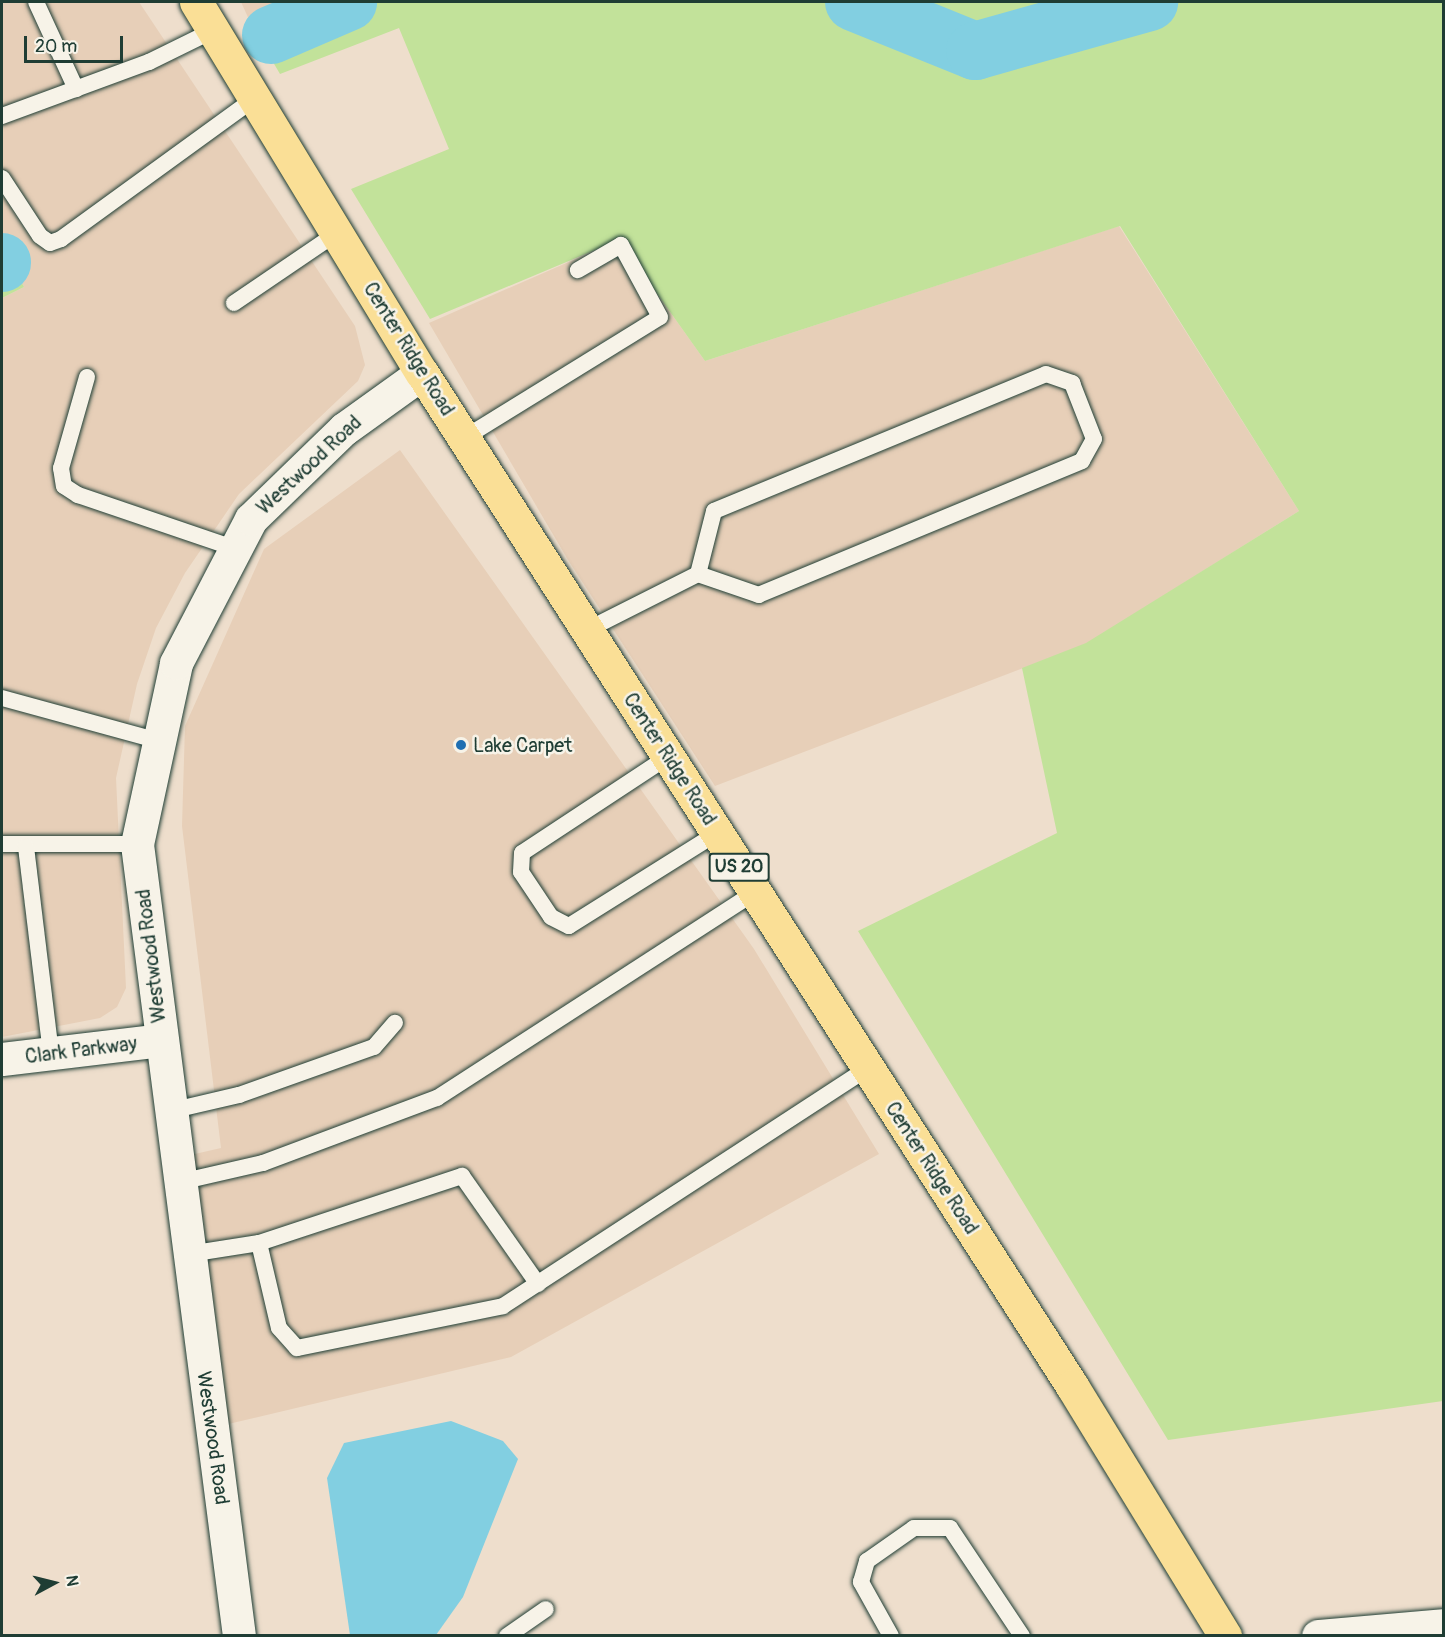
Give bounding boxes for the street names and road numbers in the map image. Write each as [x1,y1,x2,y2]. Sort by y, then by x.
street label: Center Ridge Road [358,278,460,420]
street label: Westwood Road [252,410,366,520]
street label: Center Ridge Road [618,688,722,830]
road number: US 20 [708,852,771,882]
street label: Westwood Road [131,888,171,1024]
street label: Clark Parkway [24,1031,138,1069]
street label: Center Ridge Road [880,1097,984,1239]
street label: Westwood Road [192,1370,234,1506]

